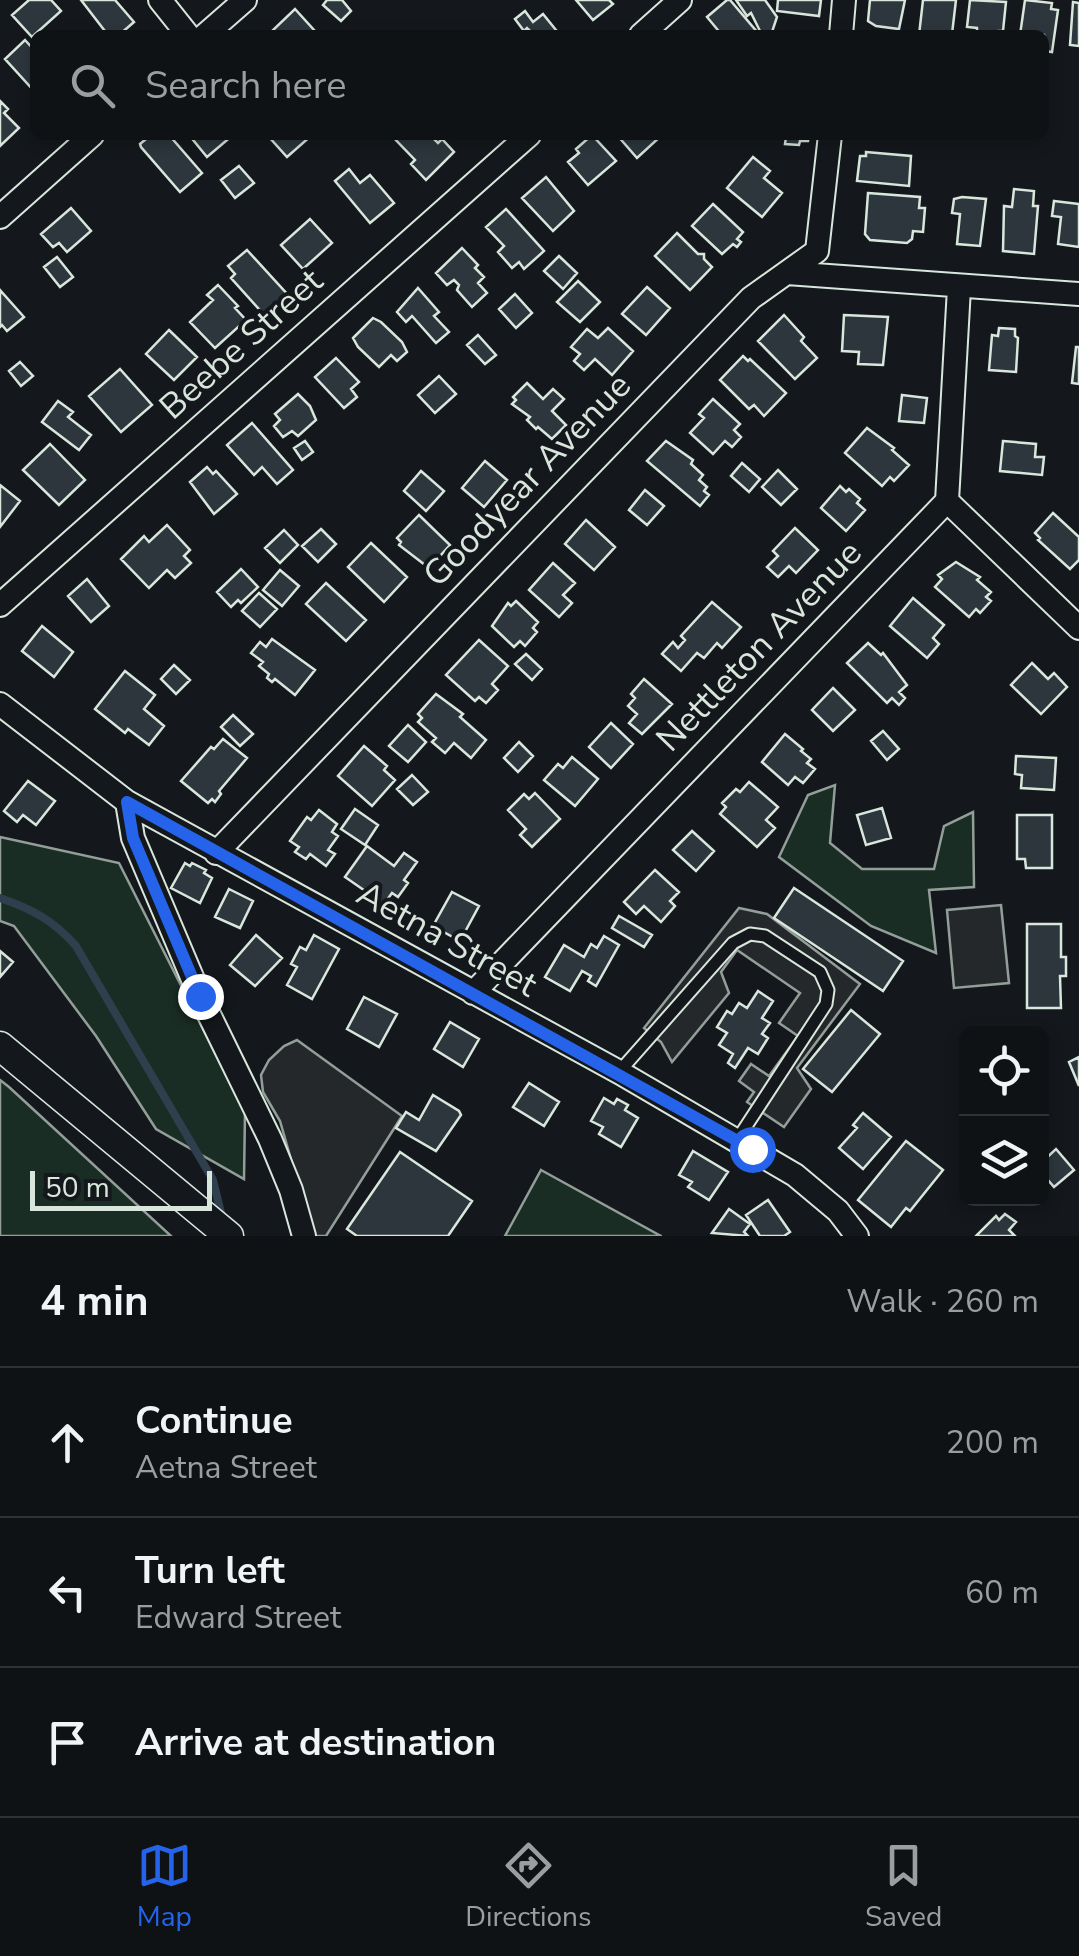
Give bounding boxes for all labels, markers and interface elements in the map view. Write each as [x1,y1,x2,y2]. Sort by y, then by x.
search box [30,30,1049,140]
icon: search [65,58,120,113]
text: Search here [145,60,346,111]
street label: Beebe Street [149,258,333,430]
street label: Goodyear Avenue [413,363,641,597]
street label: Nettleton Avenue [646,530,872,762]
street label: Aetna Street [349,870,546,1008]
route end [178,974,224,1020]
map controls [959,1026,1049,1206]
button: locate [959,1026,1049,1116]
button: layers [959,1116,1049,1206]
route start [730,1127,776,1173]
scale bar [30,1166,212,1210]
text: 50 m [45,1169,110,1207]
text: 4 min [40,1273,149,1330]
text: Walk · 260 m [846,1280,1039,1323]
text: Continue [135,1395,293,1446]
icon: ahead [40,1415,95,1470]
text: 200 m [946,1421,1039,1464]
text: Aetna Street [135,1446,317,1489]
text: Turn left [135,1545,285,1596]
icon: left [40,1565,95,1620]
text: 60 m [965,1571,1039,1614]
text: Edward Street [135,1596,341,1639]
icon: arrive [40,1715,95,1770]
text: Arrive at destination [135,1717,496,1768]
tab: Map [137,1838,192,1936]
tab: Directions [465,1838,591,1936]
tab: Saved [865,1838,942,1936]

